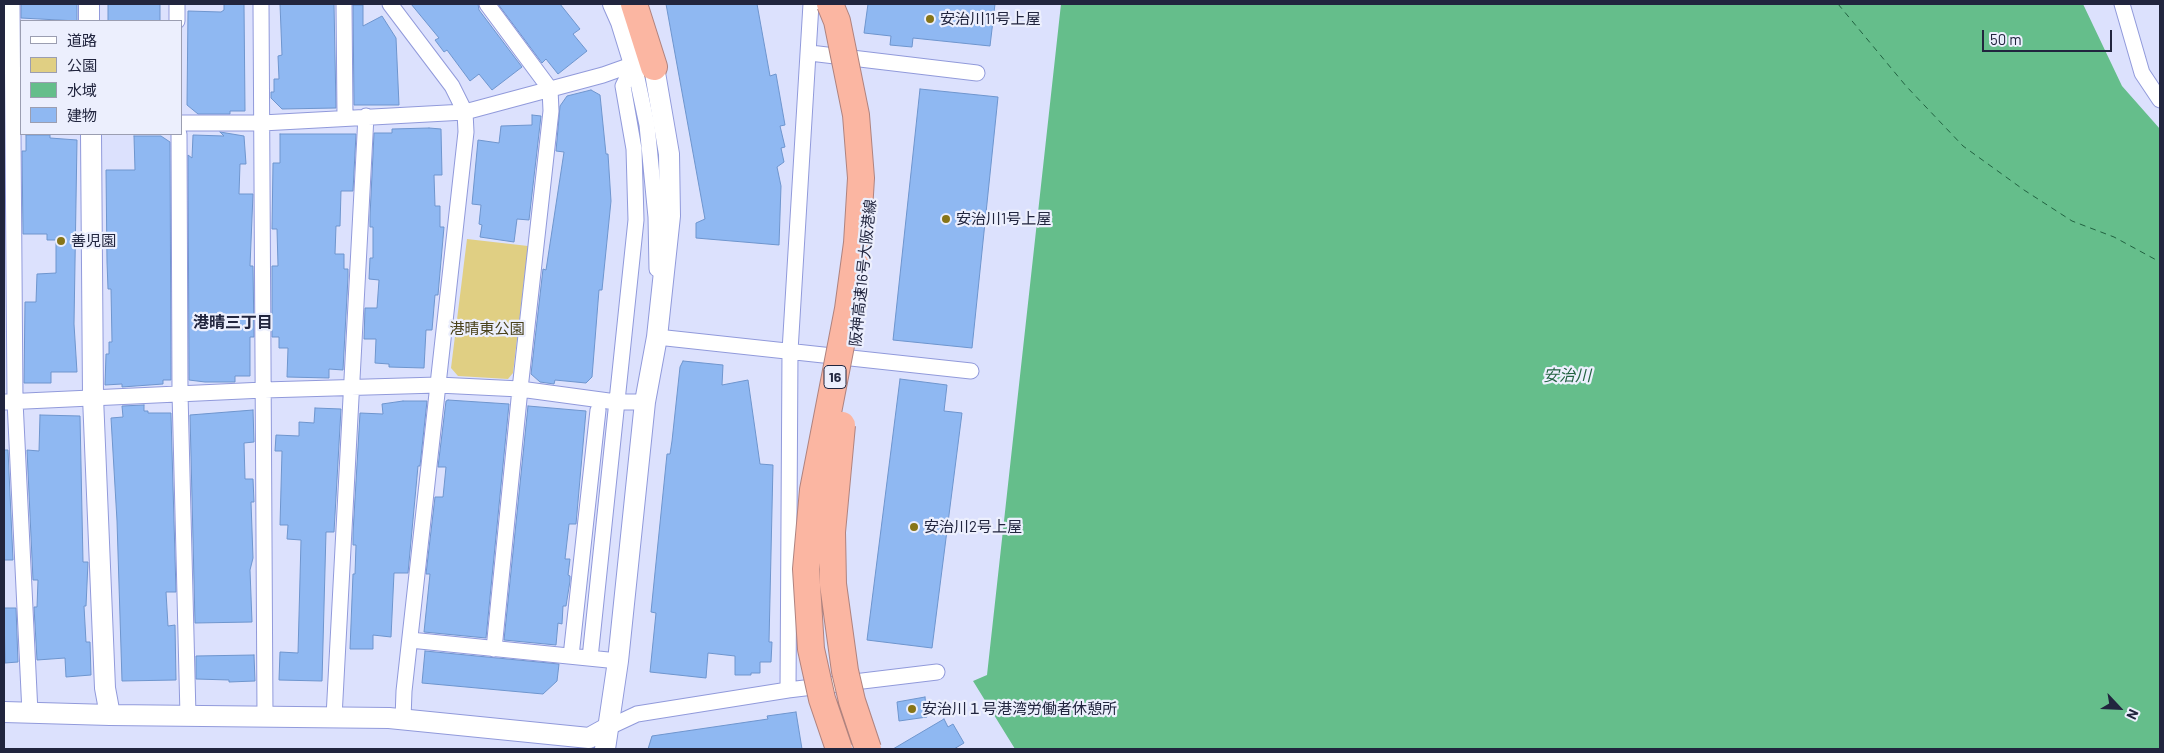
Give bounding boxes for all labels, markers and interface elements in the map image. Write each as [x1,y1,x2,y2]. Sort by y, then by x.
place label: 安治川11号上屋 [940,10,1041,28]
marker: 安治川11号上屋 [924,13,936,25]
legend [20,20,182,135]
scale bar [1984,20,2114,52]
text: 50 m [1990,30,2022,48]
text: 道路 [67,31,97,49]
text: 公園 [67,56,97,74]
text: 水域 [67,81,97,99]
text: 建物 [67,106,97,124]
street label: 阪神高速16号大阪港線 [846,198,880,348]
place label: 安治川1号上屋 [956,210,1051,228]
marker: 安治川1号上屋 [940,213,952,225]
place label: 善児園 [71,232,116,250]
marker: 善児園 [55,235,67,247]
district label: 港晴三丁目 [193,313,273,333]
park label: 港晴東公園 [450,320,524,338]
road number: 16 [824,366,846,388]
water label: 安治川 [1543,366,1591,386]
place label: 安治川2号上屋 [924,518,1022,536]
marker: 安治川2号上屋 [908,521,920,533]
north arrow [2094,683,2144,733]
place label: 安治川１号港湾労働者休憩所 [922,700,1117,718]
marker: 安治川１号港湾労働者休憩所 [906,703,918,715]
text: N [2123,707,2143,722]

